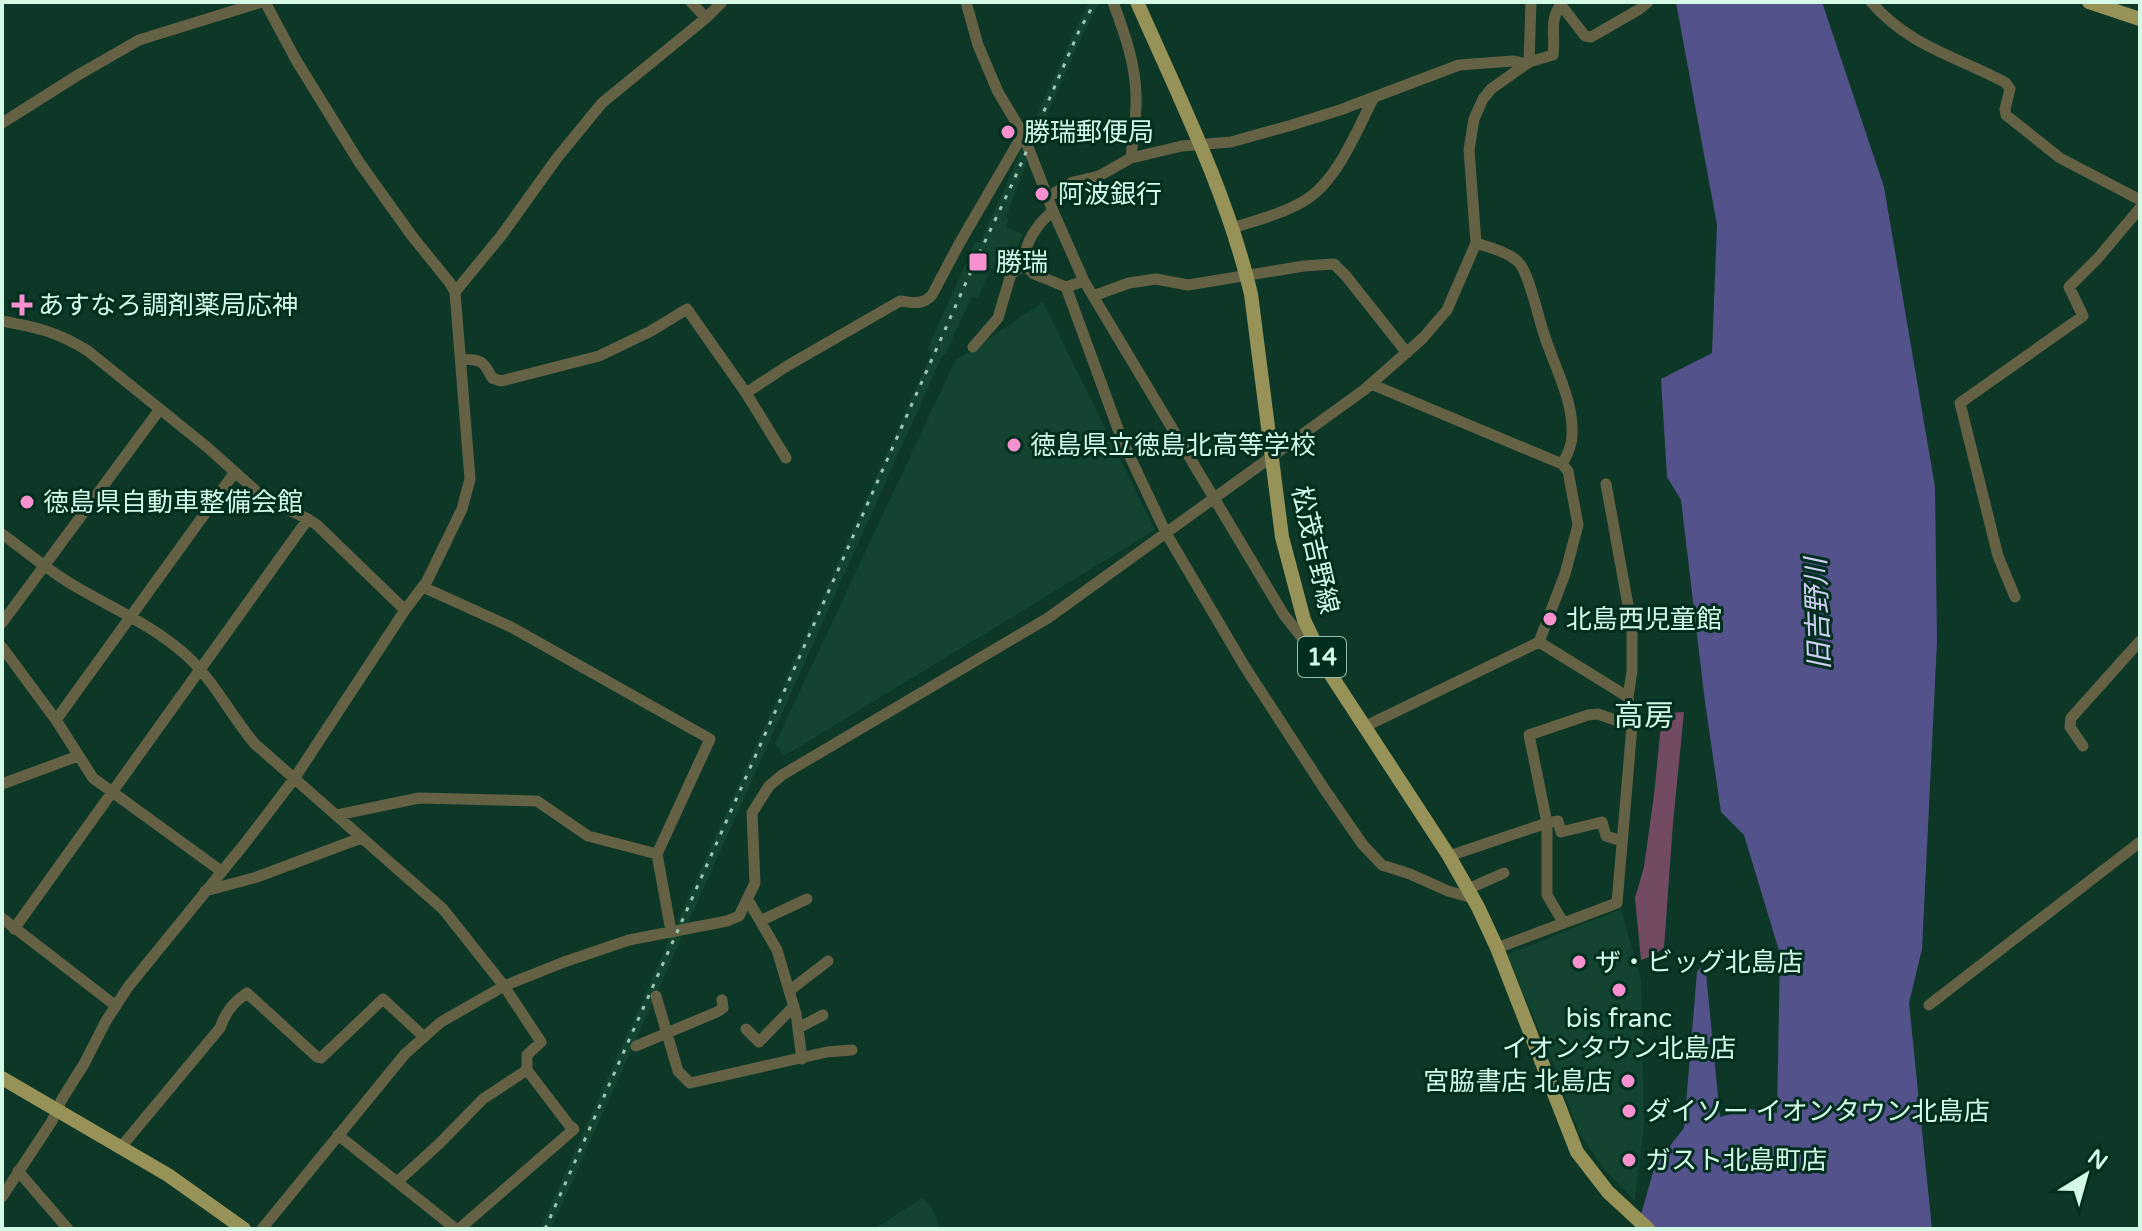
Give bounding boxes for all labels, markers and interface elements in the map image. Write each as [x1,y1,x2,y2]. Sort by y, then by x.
place label: 勝瑞郵便局 [1024,117,1154,148]
marker: 勝瑞郵便局 [999,123,1017,141]
place label: 阿波銀行 [1058,179,1162,210]
marker: 阿波銀行 [1033,185,1051,203]
place label: 勝瑞 [996,247,1048,278]
marker: 勝瑞 [967,251,989,273]
place label: あすなろ調剤薬局応神 [38,290,298,321]
marker: あすなろ調剤薬局応神 [13,296,31,314]
place label: 徳島県立徳島北高等学校 [1030,430,1316,461]
marker: 徳島県立徳島北高等学校 [1005,436,1023,454]
street label: 松茂吉野線 [1285,483,1345,617]
place label: 徳島県自動車整備会館 [43,487,303,518]
marker: 徳島県自動車整備会館 [18,493,36,511]
water label: 旧吉野川 [1799,554,1837,671]
place label: 北島西児童館 [1566,604,1722,635]
marker: 北島西児童館 [1541,610,1559,628]
road number: 14 [1298,637,1346,677]
district label: 高房 [1614,698,1674,735]
place label: ザ・ビッグ北島店 [1595,947,1803,978]
marker: ザ・ビッグ北島店 [1570,953,1588,971]
marker: bis franc イオンタウン北島店 [1610,981,1628,999]
place label: bis franc イオンタウン北島店 [1502,1003,1736,1064]
place label: 宮脇書店 北島店 [1423,1066,1612,1097]
marker: 宮脇書店 北島店 [1619,1072,1637,1090]
place label: ダイソー イオンタウン北島店 [1645,1096,1990,1127]
marker: ダイソー イオンタウン北島店 [1620,1102,1638,1120]
north arrow [2046,1135,2126,1215]
text: N [2083,1144,2112,1176]
place label: ガスト北島町店 [1645,1145,1827,1176]
marker: ガスト北島町店 [1620,1151,1638,1169]

